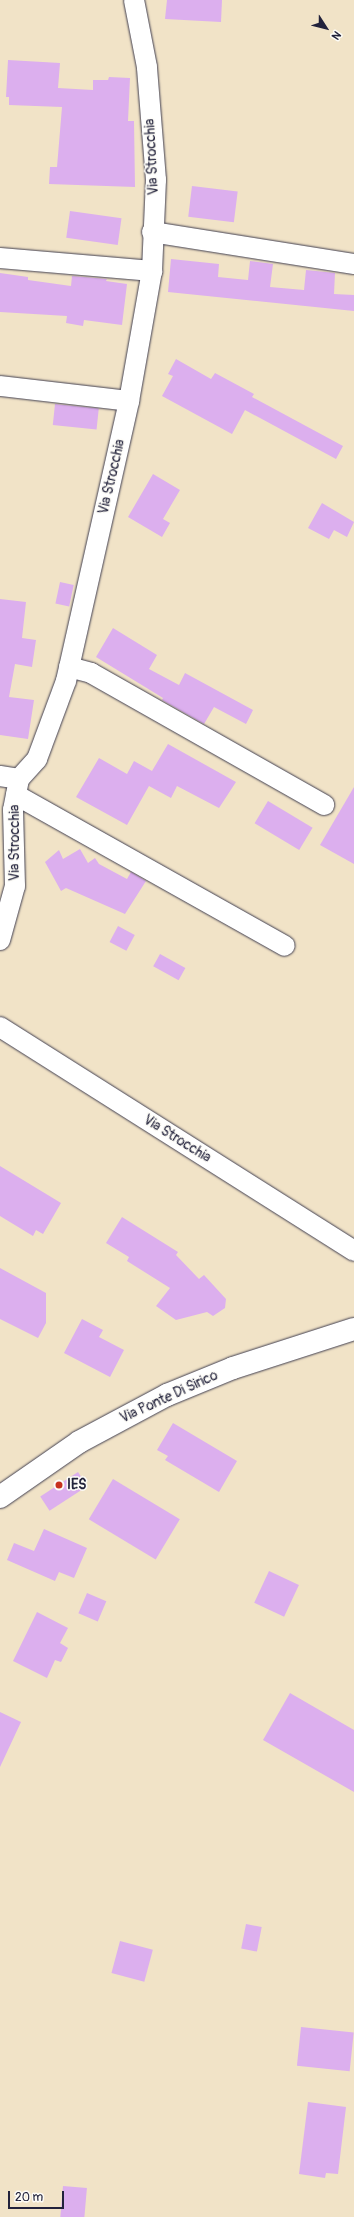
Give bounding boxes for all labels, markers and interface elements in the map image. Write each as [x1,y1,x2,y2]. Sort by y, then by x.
north arrow [306,8,346,48]
text: N [329,29,344,42]
street label: Via Strocchia [142,118,162,196]
street label: Via Strocchia [95,438,129,516]
street label: Via Strocchia [7,805,23,881]
street label: Via Strocchia [140,1112,214,1166]
street label: Via Ponte Di Sirico [117,1367,221,1427]
place label: IES [67,1477,86,1493]
marker: IES [54,1480,64,1490]
scale bar [10,2183,66,2209]
text: 20 m [15,2190,43,2205]

